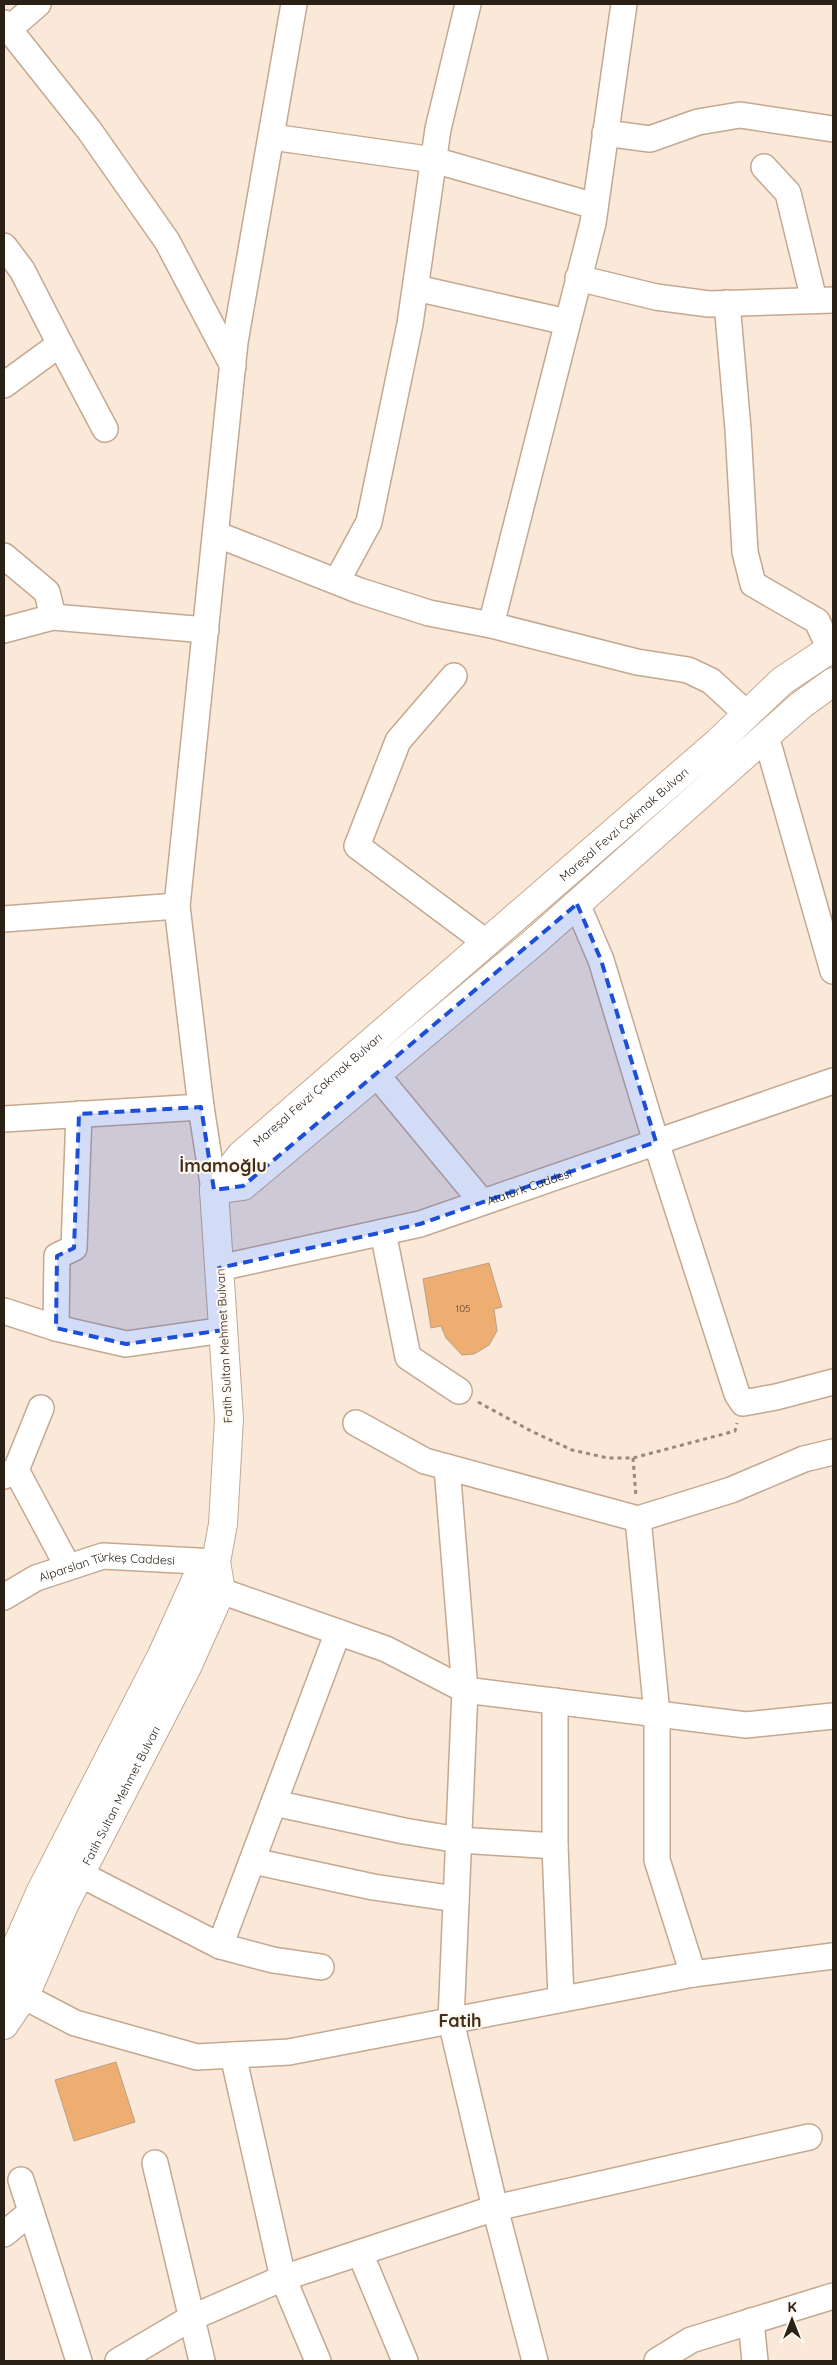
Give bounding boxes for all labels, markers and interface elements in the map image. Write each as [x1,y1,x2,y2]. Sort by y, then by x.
street label: Mareşal Fevzi Çakmak Bulvarı [556,764,691,884]
street label: Mareşal Fevzi Çakmak Bulvarı [250,1029,385,1149]
district label: İmamoğlu [179,1154,267,1177]
street label: Atatürk Caddesi [484,1165,573,1208]
street label: Fatih Sultan Mehmet Bulvarı [212,1268,236,1424]
house number: 105 [455,1302,471,1315]
street label: Alparslan Türkeş Caddesi [37,1549,175,1584]
street label: Fatih Sultan Mehmet Bulvarı [78,1723,163,1868]
district label: Fatih [438,2009,482,2032]
north arrow [767,2295,817,2345]
text: K [787,2298,797,2316]

